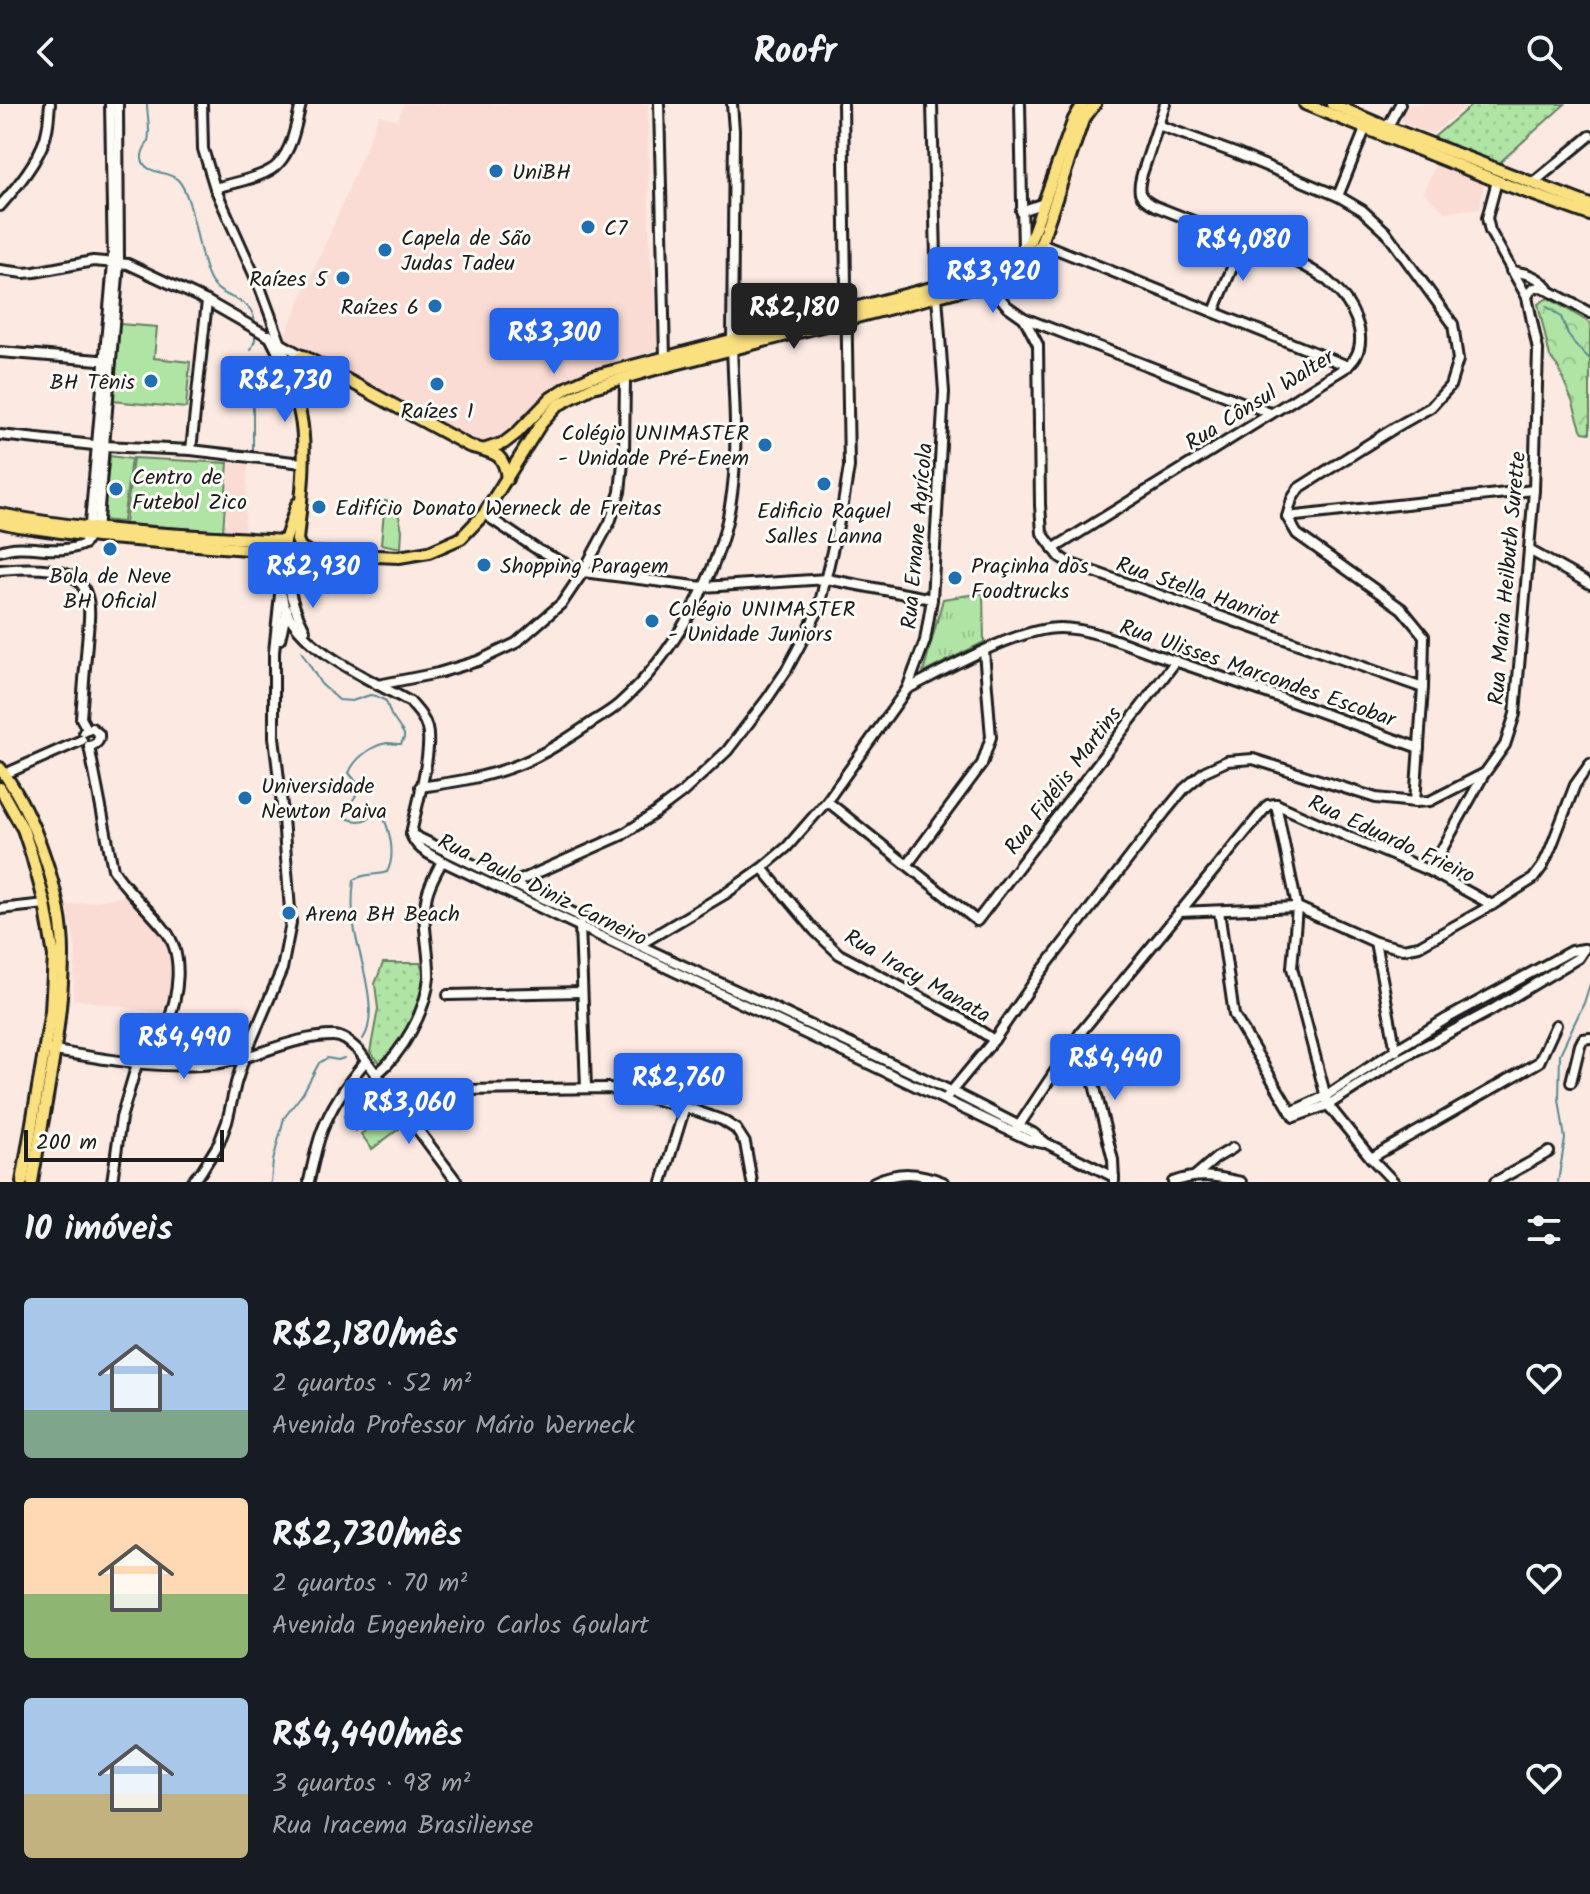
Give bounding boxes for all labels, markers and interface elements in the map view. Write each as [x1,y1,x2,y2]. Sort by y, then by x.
text: Roofr [753,24,837,81]
icon: back [24,30,68,74]
icon: search [1522,30,1566,74]
place label: UniBH [512,156,571,191]
marker: UniBH [487,162,505,180]
place label: C7 [604,212,628,247]
pin: R$4,080 [1169,215,1317,283]
marker: C7 [579,218,597,236]
text: R$4,080 [1196,220,1290,262]
place label: Capela de São Judas Tadeu [401,222,531,282]
marker: Capela de São Judas Tadeu [376,241,394,259]
pin: R$3,920 [919,247,1067,315]
text: R$3,920 [946,252,1040,294]
place label: Raízes 5 [249,263,328,298]
marker: Raízes 5 [334,269,352,287]
pin: R$2,180 [720,283,868,351]
text: R$2,180 [749,288,839,330]
place label: Raízes 6 [341,291,419,326]
marker: Raízes 6 [426,297,444,315]
pin: R$3,300 [480,308,628,376]
text: R$3,300 [508,313,600,355]
street label: Rua Cônsul Walter [1179,340,1343,461]
pin: R$2,730 [211,356,359,424]
text: R$2,730 [239,361,331,403]
place label: BH Tênis [50,366,136,401]
marker: BH Tênis [142,372,160,390]
marker: Raízes 1 [428,375,446,393]
place label: Raízes 1 [400,395,474,430]
place label: Colégio UNIMASTER - Unidade Pré-Enem [558,417,749,477]
marker: Colégio UNIMASTER - Unidade Pré-Enem [756,436,774,454]
street label: Rua Ernane Agrícola [893,442,944,631]
street label: Rua Maria Heilbuth Surette [1480,450,1537,707]
place label: Centro de Futebol Zico [132,461,247,521]
marker: Edificio Raquel Salles Lanna [815,475,833,493]
marker: Centro de Futebol Zico [107,480,125,498]
place label: Edifício Donato Werneck de Freitas [335,492,662,527]
place label: Edificio Raquel Salles Lanna [757,495,892,555]
marker: Edifício Donato Werneck de Freitas [310,498,328,516]
marker: Bola de Neve BH Oficial [101,540,119,558]
pin: R$2,930 [239,542,387,610]
text: R$2,930 [266,547,360,589]
street label: Rua Stella Hanriot [1111,548,1284,637]
place label: Shopping Paragem [500,550,668,585]
place label: Praçinha dos Foodtrucks [971,550,1089,610]
marker: Shopping Paragem [475,556,493,574]
place label: Bola de Neve BH Oficial [49,560,171,620]
marker: Praçinha dos Foodtrucks [946,569,964,587]
place label: Colégio UNIMASTER - Unidade Juniors [668,593,856,653]
street label: Rua Ulisses Marcondes Escobar [1114,611,1402,739]
marker: Colégio UNIMASTER - Unidade Juniors [643,612,661,630]
street label: Rua Fidélis Martins [996,699,1132,863]
place label: Universidade Newton Paiva [261,770,387,830]
street label: Rua Eduardo Frieiro [1302,786,1480,894]
marker: Universidade Newton Paiva [236,789,254,807]
street label: Rua Paulo Diniz Carneiro [431,825,653,957]
place label: Arena BH Beach [305,898,460,933]
marker: Arena BH Beach [280,904,298,922]
street label: Rua Iracy Manata [837,921,997,1033]
pin: R$4,490 [110,1013,258,1081]
text: R$4,490 [138,1018,230,1060]
pin: R$4,440 [1041,1034,1189,1102]
text: R$4,440 [1068,1039,1162,1081]
pin: R$2,760 [604,1053,752,1121]
text: R$2,760 [632,1058,724,1100]
pin: R$3,060 [335,1078,483,1146]
text: R$3,060 [363,1083,455,1125]
scale bar [24,1126,224,1162]
text: 200 m [36,1126,97,1161]
text: 10 imóveis [24,1203,173,1257]
icon: filters [1522,1208,1566,1252]
text: R$2,180/mês [272,1309,458,1363]
icon: home [88,1330,184,1426]
icon: heart [1522,1356,1566,1400]
text: 2 quartos · 52 m² [272,1363,471,1405]
text: Avenida Professor Mário Werneck [272,1405,635,1447]
text: R$2,730/mês [272,1509,462,1563]
icon: home [88,1530,184,1626]
icon: heart [1522,1556,1566,1600]
text: 2 quartos · 70 m² [272,1563,467,1605]
text: Avenida Engenheiro Carlos Goulart [272,1605,649,1647]
text: R$4,440/mês [272,1709,463,1763]
icon: home [88,1730,184,1826]
icon: heart [1522,1756,1566,1800]
text: 3 quartos · 98 m² [272,1763,470,1805]
text: Rua Iracema Brasiliense [272,1805,533,1847]

